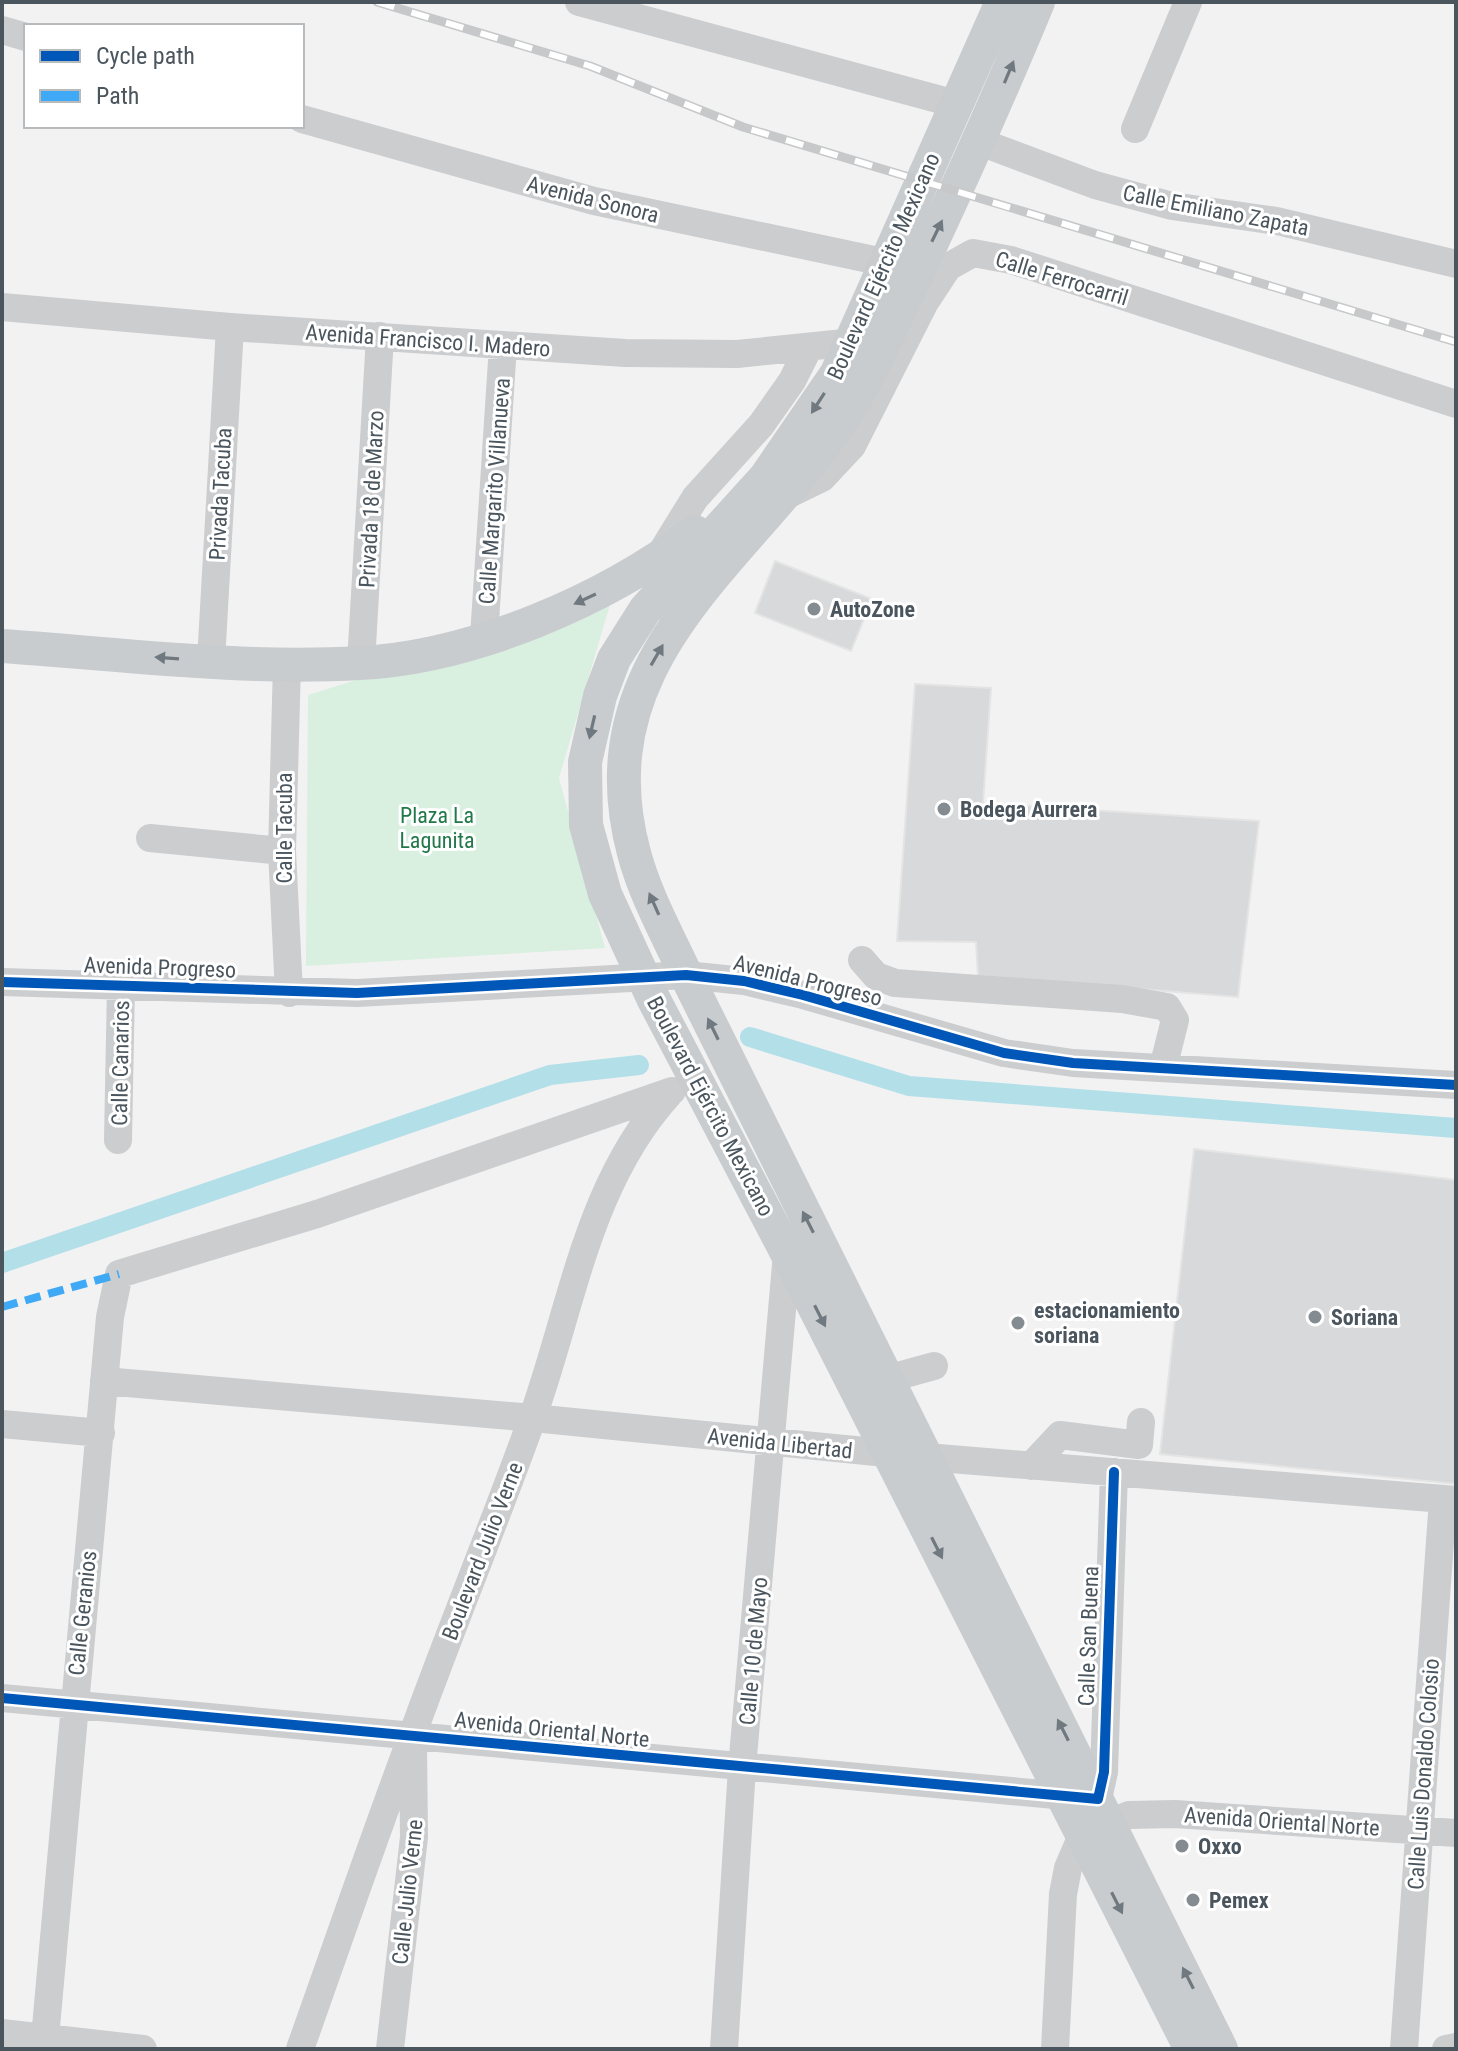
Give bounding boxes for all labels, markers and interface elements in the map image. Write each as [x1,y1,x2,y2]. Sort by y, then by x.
legend [24,24,304,128]
text: Cycle path [96,42,195,70]
one-way arrow [1003,60,1016,84]
text: Path [96,82,139,110]
street label: Boulevard Ejército Mexicano [822,149,945,383]
street label: Avenida Sonora [524,171,661,228]
street label: Calle Emiliano Zapata [1121,180,1311,241]
one-way arrow [930,219,944,243]
street label: Calle Ferrocarril [992,246,1131,311]
street label: Avenida Francisco I. Madero [305,319,551,362]
street label: Calle Margarito Villanueva [474,377,515,605]
one-way arrow [810,393,825,414]
street label: Privada 18 de Marzo [354,410,389,588]
street label: Privada Tacuba [205,427,236,561]
one-way arrow [573,592,597,606]
place label: AutoZone [830,597,915,622]
marker: AutoZone [805,600,823,618]
one-way arrow [650,644,664,667]
one-way arrow [154,651,179,664]
one-way arrow [585,715,598,740]
street label: Calle Tacuba [272,773,297,884]
place label: Bodega Aurrera [960,797,1097,822]
marker: Bodega Aurrera [935,800,953,818]
park label: Plaza La Lagunita [399,803,475,853]
one-way arrow [647,893,660,916]
street label: Avenida Progreso [731,950,885,1011]
street label: Avenida Progreso [83,952,237,983]
street label: Boulevard Ejército Mexicano [642,992,779,1220]
street label: Calle Canarios [107,1000,134,1126]
one-way arrow [706,1017,720,1040]
one-way arrow [801,1210,815,1233]
place label: estacionamiento soriana [1034,1298,1180,1348]
one-way arrow [813,1305,826,1328]
place label: Soriana [1331,1305,1398,1330]
marker: Soriana [1306,1308,1324,1326]
marker: estacionamiento soriana [1009,1314,1027,1332]
street label: Avenida Libertad [706,1423,854,1464]
street label: Boulevard Julio Verne [437,1459,528,1644]
one-way arrow [931,1536,944,1559]
street label: Calle Geranios [64,1549,101,1677]
street label: Calle San Buena [1074,1565,1103,1707]
street label: Calle 10 de Mayo [735,1576,772,1726]
street label: Calle Luis Donaldo Colosio [1403,1658,1444,1891]
street label: Avenida Oriental Norte [453,1707,651,1752]
one-way arrow [1056,1718,1070,1741]
street label: Avenida Oriental Norte [1183,1802,1380,1841]
street label: Calle Julio Verne [387,1818,428,1966]
place label: Oxxo [1198,1834,1242,1859]
marker: Oxxo [1173,1837,1191,1855]
place label: Pemex [1209,1888,1269,1913]
one-way arrow [1111,1891,1124,1914]
marker: Pemex [1184,1891,1202,1909]
one-way arrow [1181,1967,1195,1990]

